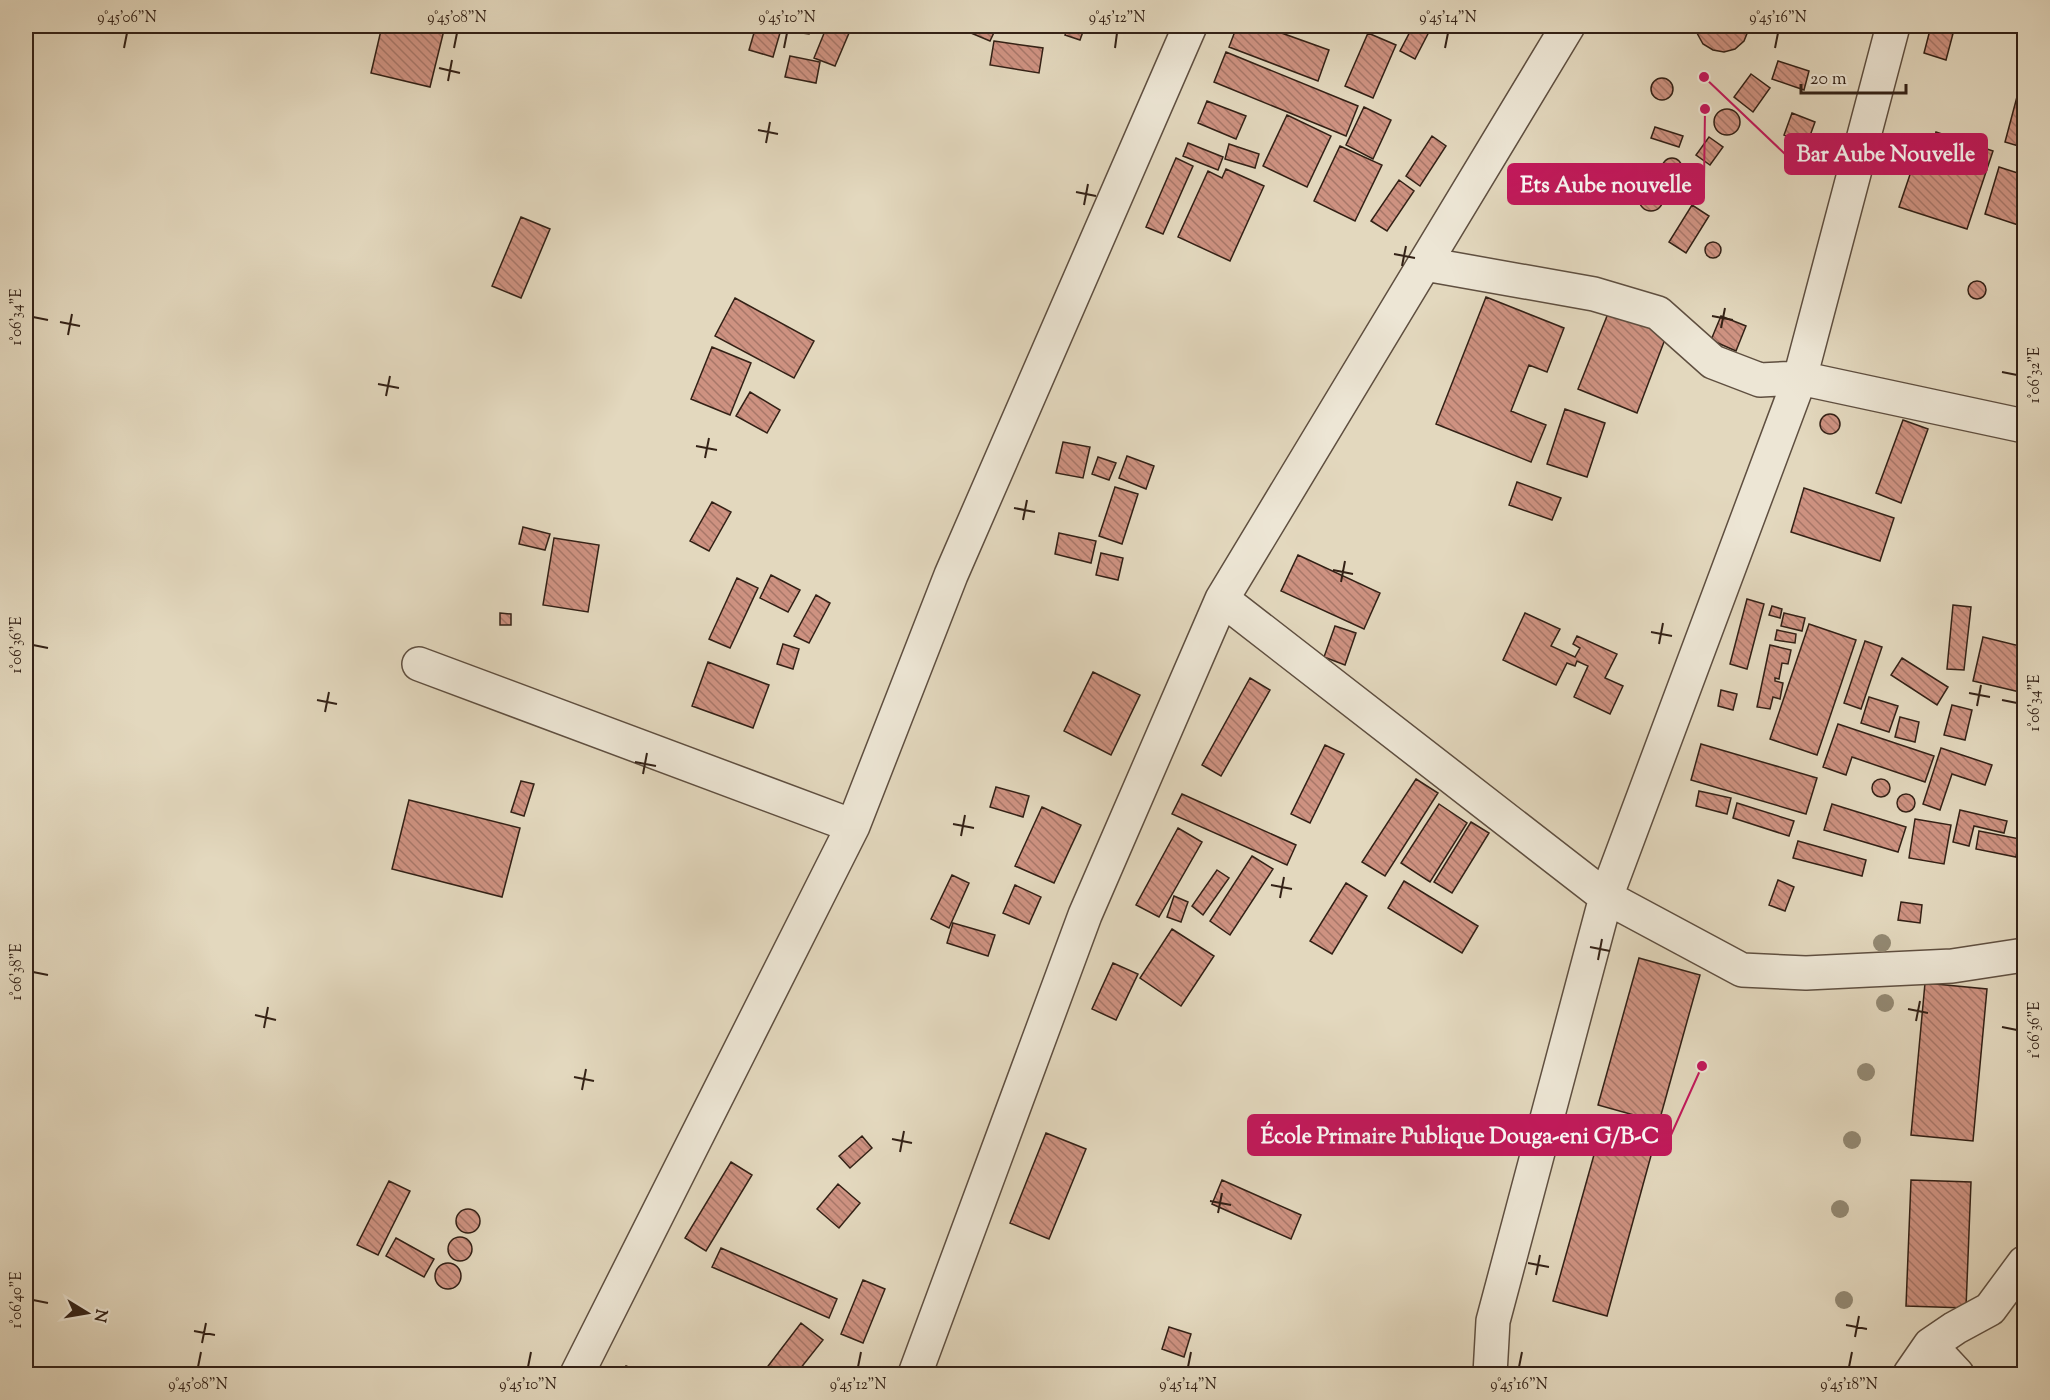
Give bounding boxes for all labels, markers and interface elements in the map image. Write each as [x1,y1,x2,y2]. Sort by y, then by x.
text: 9°45'06"N [97,8,157,29]
text: 9°45'08"N [427,8,487,29]
text: 9°45'10"N [758,8,816,29]
text: 9°45'12"N [1089,8,1145,29]
text: 9°45'14"N [1419,8,1477,29]
text: 9°45'16"N [1749,8,1807,29]
scale bar [1801,57,1906,95]
text: 20 m [1810,67,1847,93]
callout: Bar Aube Nouvelle [1785,134,1987,174]
text: Bar Aube Nouvelle [1797,140,1975,172]
callout: Ets Aube nouvelle [1508,164,1704,204]
text: Ets Aube nouvelle [1520,171,1692,203]
text: 1°06'34"E [7,288,28,346]
text: 1°06'32"E [2025,347,2046,403]
text: 1°06'36"E [7,617,28,673]
text: 1°06'34"E [2025,674,2046,732]
text: 1°06'38"E [7,943,28,1001]
text: 1°06'36"E [2025,1002,2046,1058]
callout: École Primaire Publique Douga-eni G/B-C [1248,1115,1671,1155]
text: École Primaire Publique Douga-eni G/B-C [1261,1121,1659,1154]
text: 1°06'40"E [7,1271,28,1329]
north arrow [57,1283,117,1343]
text: N [87,1307,112,1324]
text: 9°45'08"N [168,1375,228,1396]
text: 9°45'10"N [499,1375,557,1396]
text: 9°45'12"N [830,1375,886,1396]
text: 9°45'14"N [1159,1375,1217,1396]
text: 9°45'16"N [1490,1375,1548,1396]
text: 9°45'18"N [1820,1375,1878,1396]

